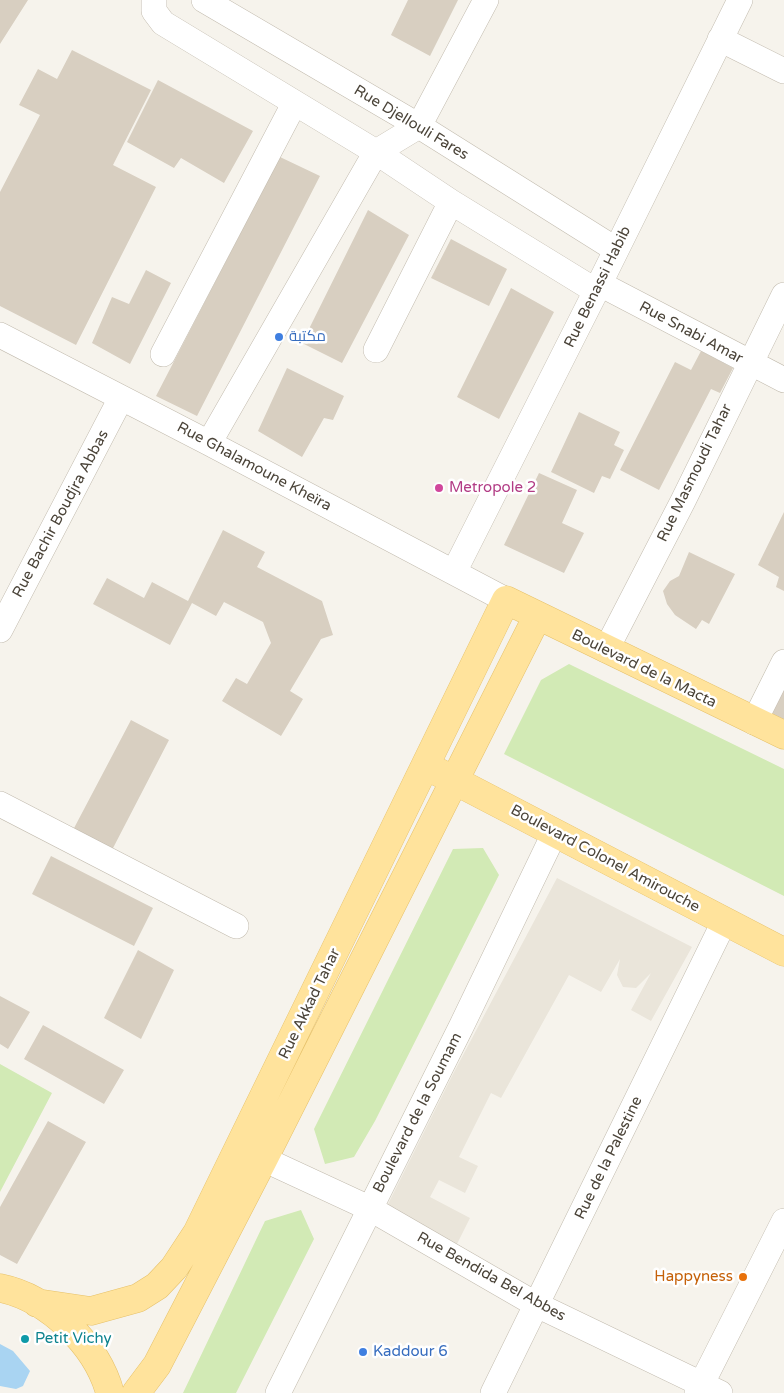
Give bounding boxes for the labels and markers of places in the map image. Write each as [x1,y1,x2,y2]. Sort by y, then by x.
place label: مكتبة [289,328,326,346]
marker: مكتبة [273,331,285,343]
place label: Metropole 2 [449,479,536,497]
marker: Metropole 2 [433,482,445,494]
place label: Happyness [654,1268,733,1286]
marker: Happyness [737,1271,749,1283]
place label: Petit Vichy [35,1330,111,1348]
marker: Petit Vichy [19,1333,31,1345]
place label: Kaddour 6 [373,1343,448,1361]
marker: Kaddour 6 [357,1346,369,1358]

